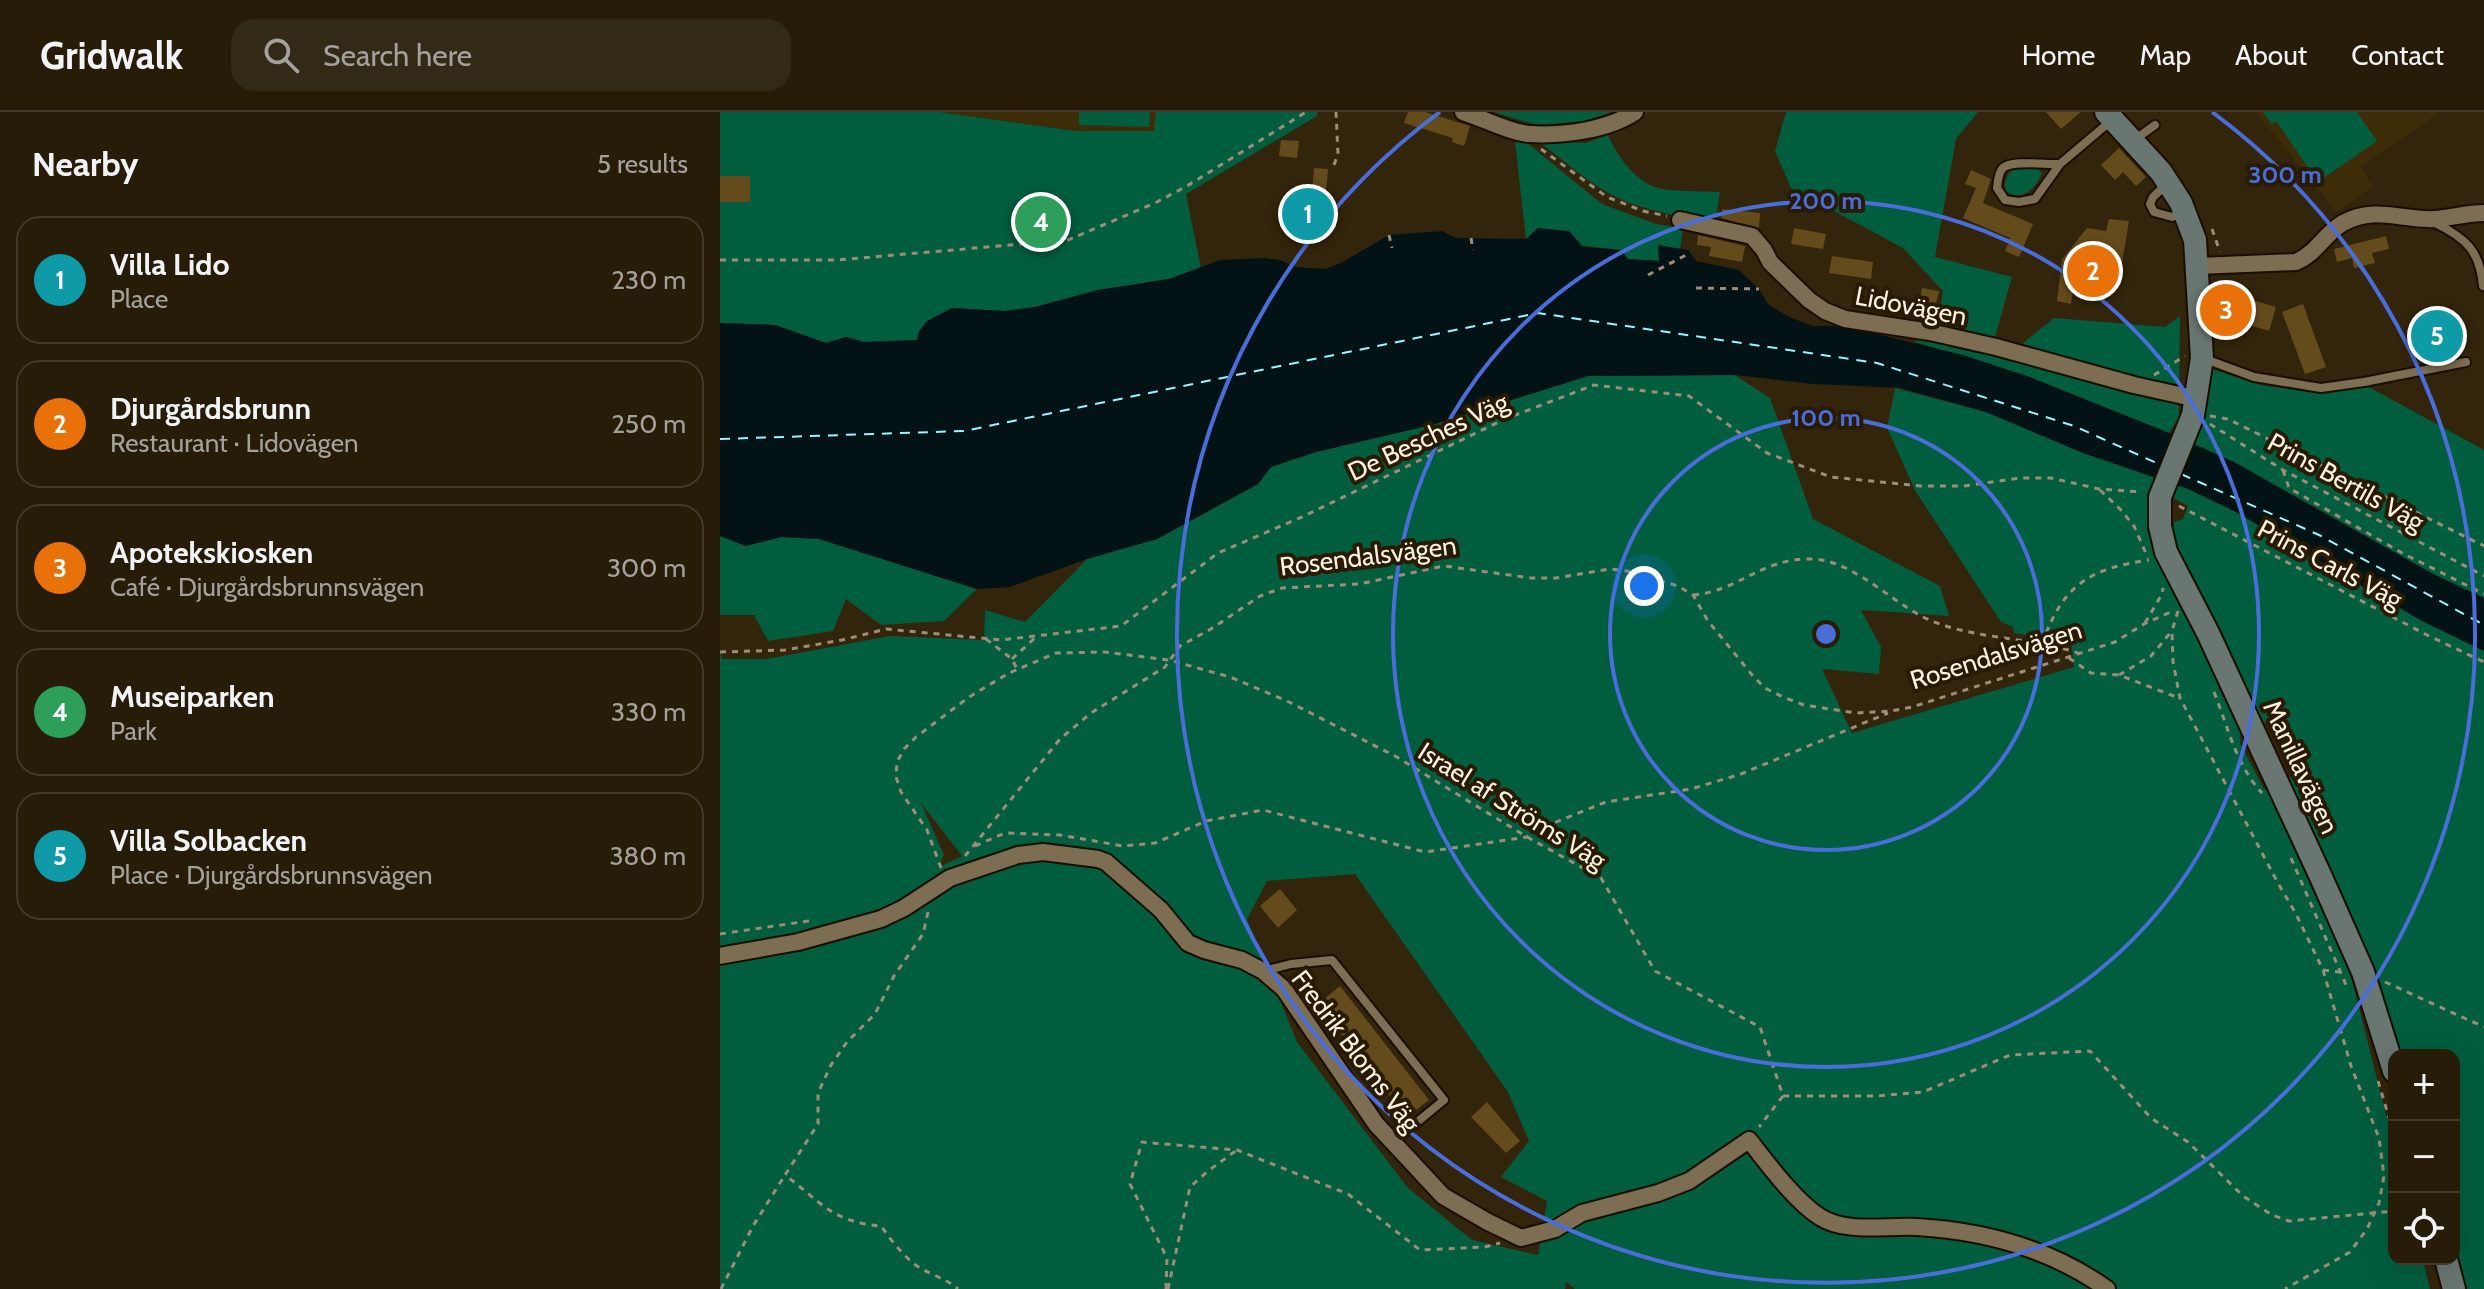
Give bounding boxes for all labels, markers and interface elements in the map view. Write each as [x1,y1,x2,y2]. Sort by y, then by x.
search box [231,19,791,91]
text: Gridwalk [40,32,183,79]
icon: search [259,33,303,77]
text: Search here [323,37,472,74]
text: Home [2022,38,2095,72]
text: Map [2139,38,2191,72]
text: About [2235,38,2307,72]
text: Contact [2351,38,2444,72]
text: Nearby [32,143,139,185]
text: 5 results [597,148,688,180]
text: 300 m [2248,160,2322,189]
pin: 1 [1282,184,1334,244]
text: 200 m [1790,186,1862,215]
pin: 4 [1015,192,1067,252]
pin: 2 [2067,241,2119,301]
text: Villa Lido [110,246,230,283]
text: 1 [55,264,65,296]
text: 230 m [612,264,686,296]
street label: Lidovägen [1853,280,1969,332]
pin: 3 [2200,280,2252,340]
text: Place [110,283,168,315]
pin: 5 [2411,306,2463,366]
street label: De Besches Väg [1343,385,1514,488]
text: Djurgårdsbrunn [110,390,311,427]
text: 100 m [1791,403,1861,432]
text: 2 [53,408,67,440]
text: 250 m [612,408,686,440]
street label: Prins Bertils Väg [2262,426,2431,539]
text: Restaurant · Lidovägen [110,427,359,459]
street label: Prins Carls Väg [2252,512,2409,616]
street label: Rosendalsvägen [1278,529,1458,583]
text: Apotekskiosken [110,534,313,571]
text: 3 [53,552,67,584]
text: 300 m [607,552,686,584]
your location [1624,566,1664,606]
text: Café · Djurgårdsbrunnsvägen [110,571,424,603]
street label: Rosendalsvägen [1906,614,2086,696]
centre of rings [1812,620,1840,648]
text: Museiparken [110,678,274,715]
street label: Manillavägen [2256,695,2346,839]
text: 4 [52,696,68,728]
text: 330 m [611,696,686,728]
text: Park [110,715,157,747]
street label: Israel af Ströms Väg [1412,735,1613,877]
text: Villa Solbacken [110,822,307,859]
text: 5 [53,840,67,872]
text: 380 m [609,840,686,872]
text: Place · Djurgårdsbrunnsvägen [110,859,433,891]
street label: Fredrik Bloms Väg [1285,964,1428,1139]
map controls [2388,1049,2460,1265]
button: + [2388,1049,2460,1121]
button: − [2388,1121,2460,1193]
button: locate [2388,1193,2460,1265]

